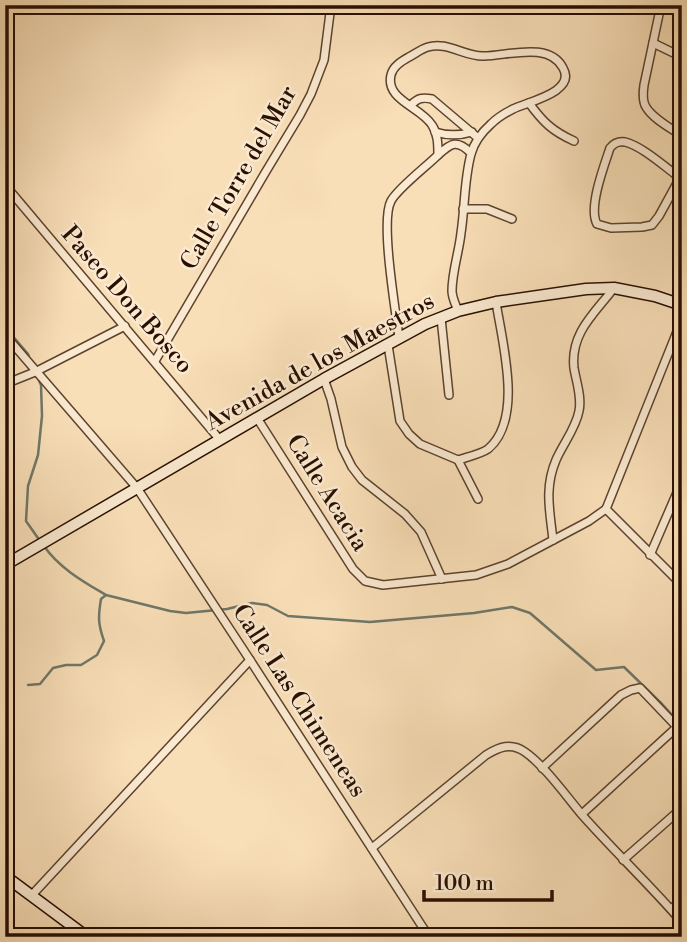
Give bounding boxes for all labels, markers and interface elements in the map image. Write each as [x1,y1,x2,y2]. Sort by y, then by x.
street label: Calle Torre del Mar [174,81,304,275]
street label: Paseo Don Bosco [55,220,199,380]
street label: Avenida de los Maestros [199,286,440,438]
street label: Calle Acacia [279,429,375,558]
street label: Calle Las Chimeneas [225,599,373,803]
scale bar [424,858,552,902]
text: 100 m [435,871,494,897]

